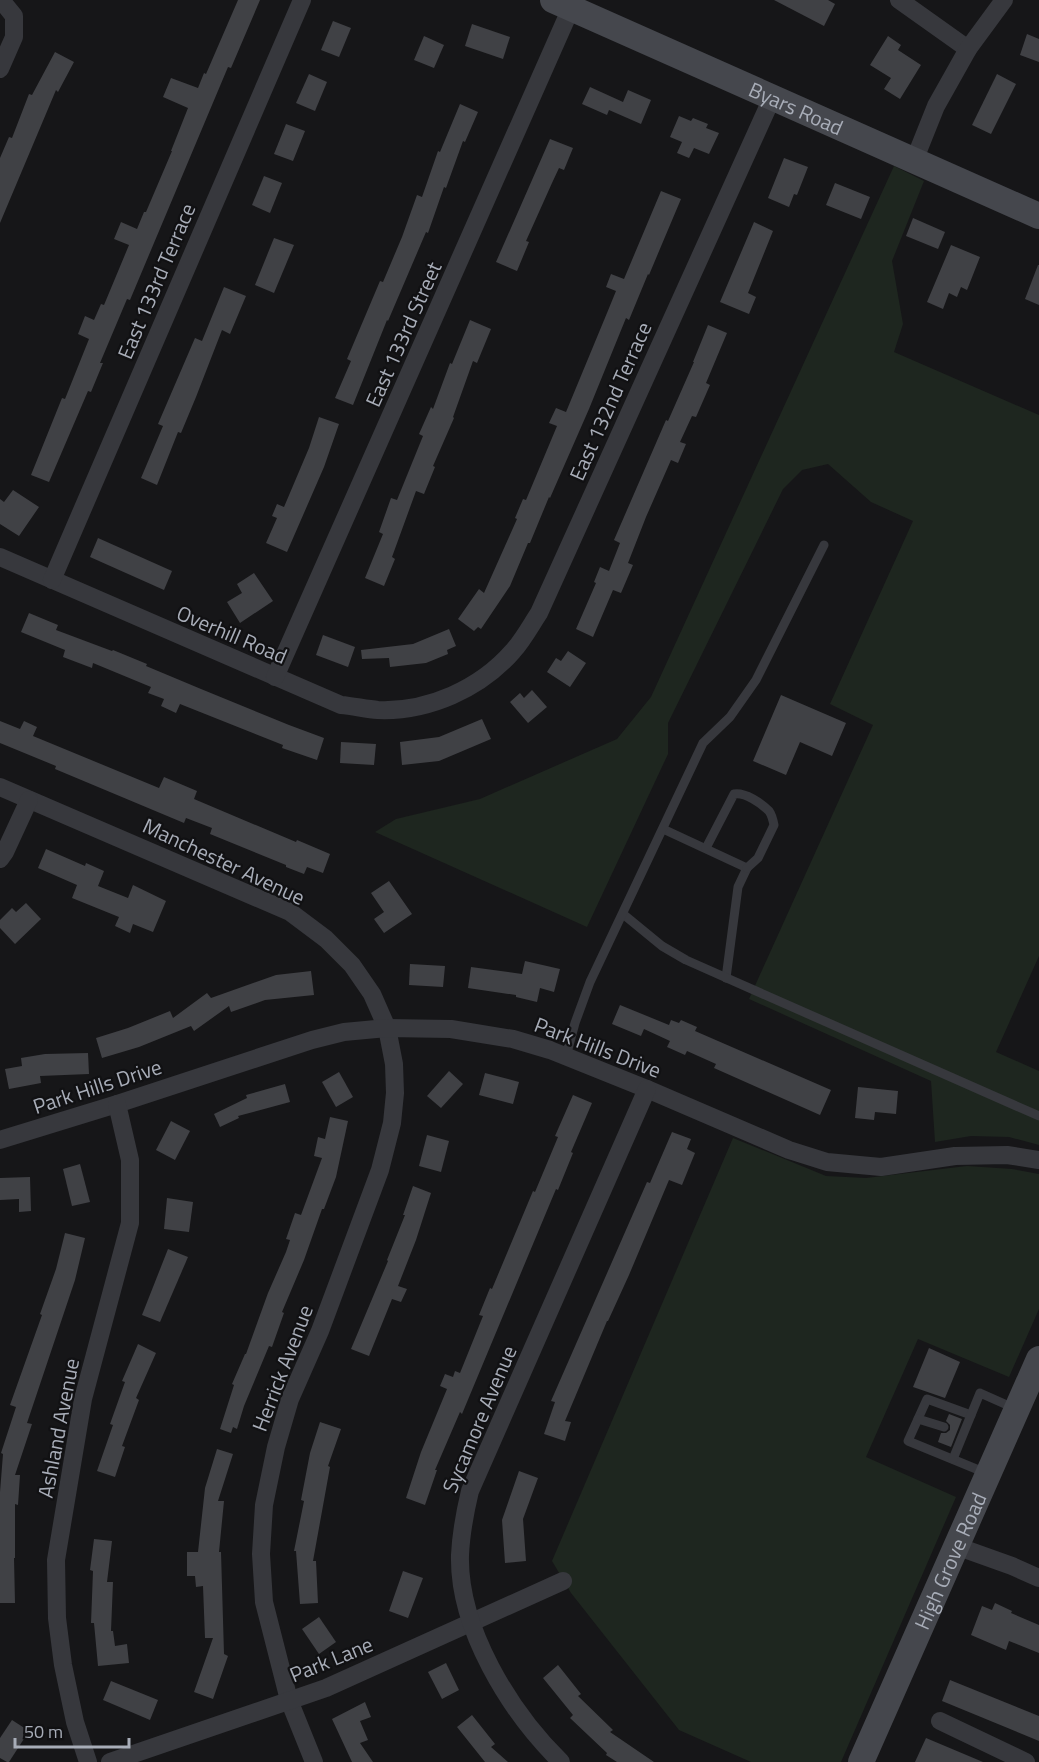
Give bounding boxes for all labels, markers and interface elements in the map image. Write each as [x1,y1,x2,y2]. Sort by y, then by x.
street label: Byars Road [744,73,848,143]
street label: East 133rd Terrace [109,198,203,364]
street label: East 133rd Street [357,256,450,412]
street label: East 132nd Terrace [561,317,659,485]
street label: Overhill Road [172,596,292,672]
street label: Manchester Avenue [138,809,310,913]
street label: Park Hills Drive [530,1008,666,1086]
street label: Park Hills Drive [29,1050,165,1122]
street label: Herrick Avenue [243,1300,321,1436]
street label: Sycamore Avenue [434,1340,524,1498]
street label: Ashland Avenue [29,1355,87,1501]
street label: High Grove Road [906,1487,994,1634]
street label: Park Lane [285,1628,377,1690]
scale bar [15,1711,129,1749]
text: 50 m [24,1718,63,1745]

